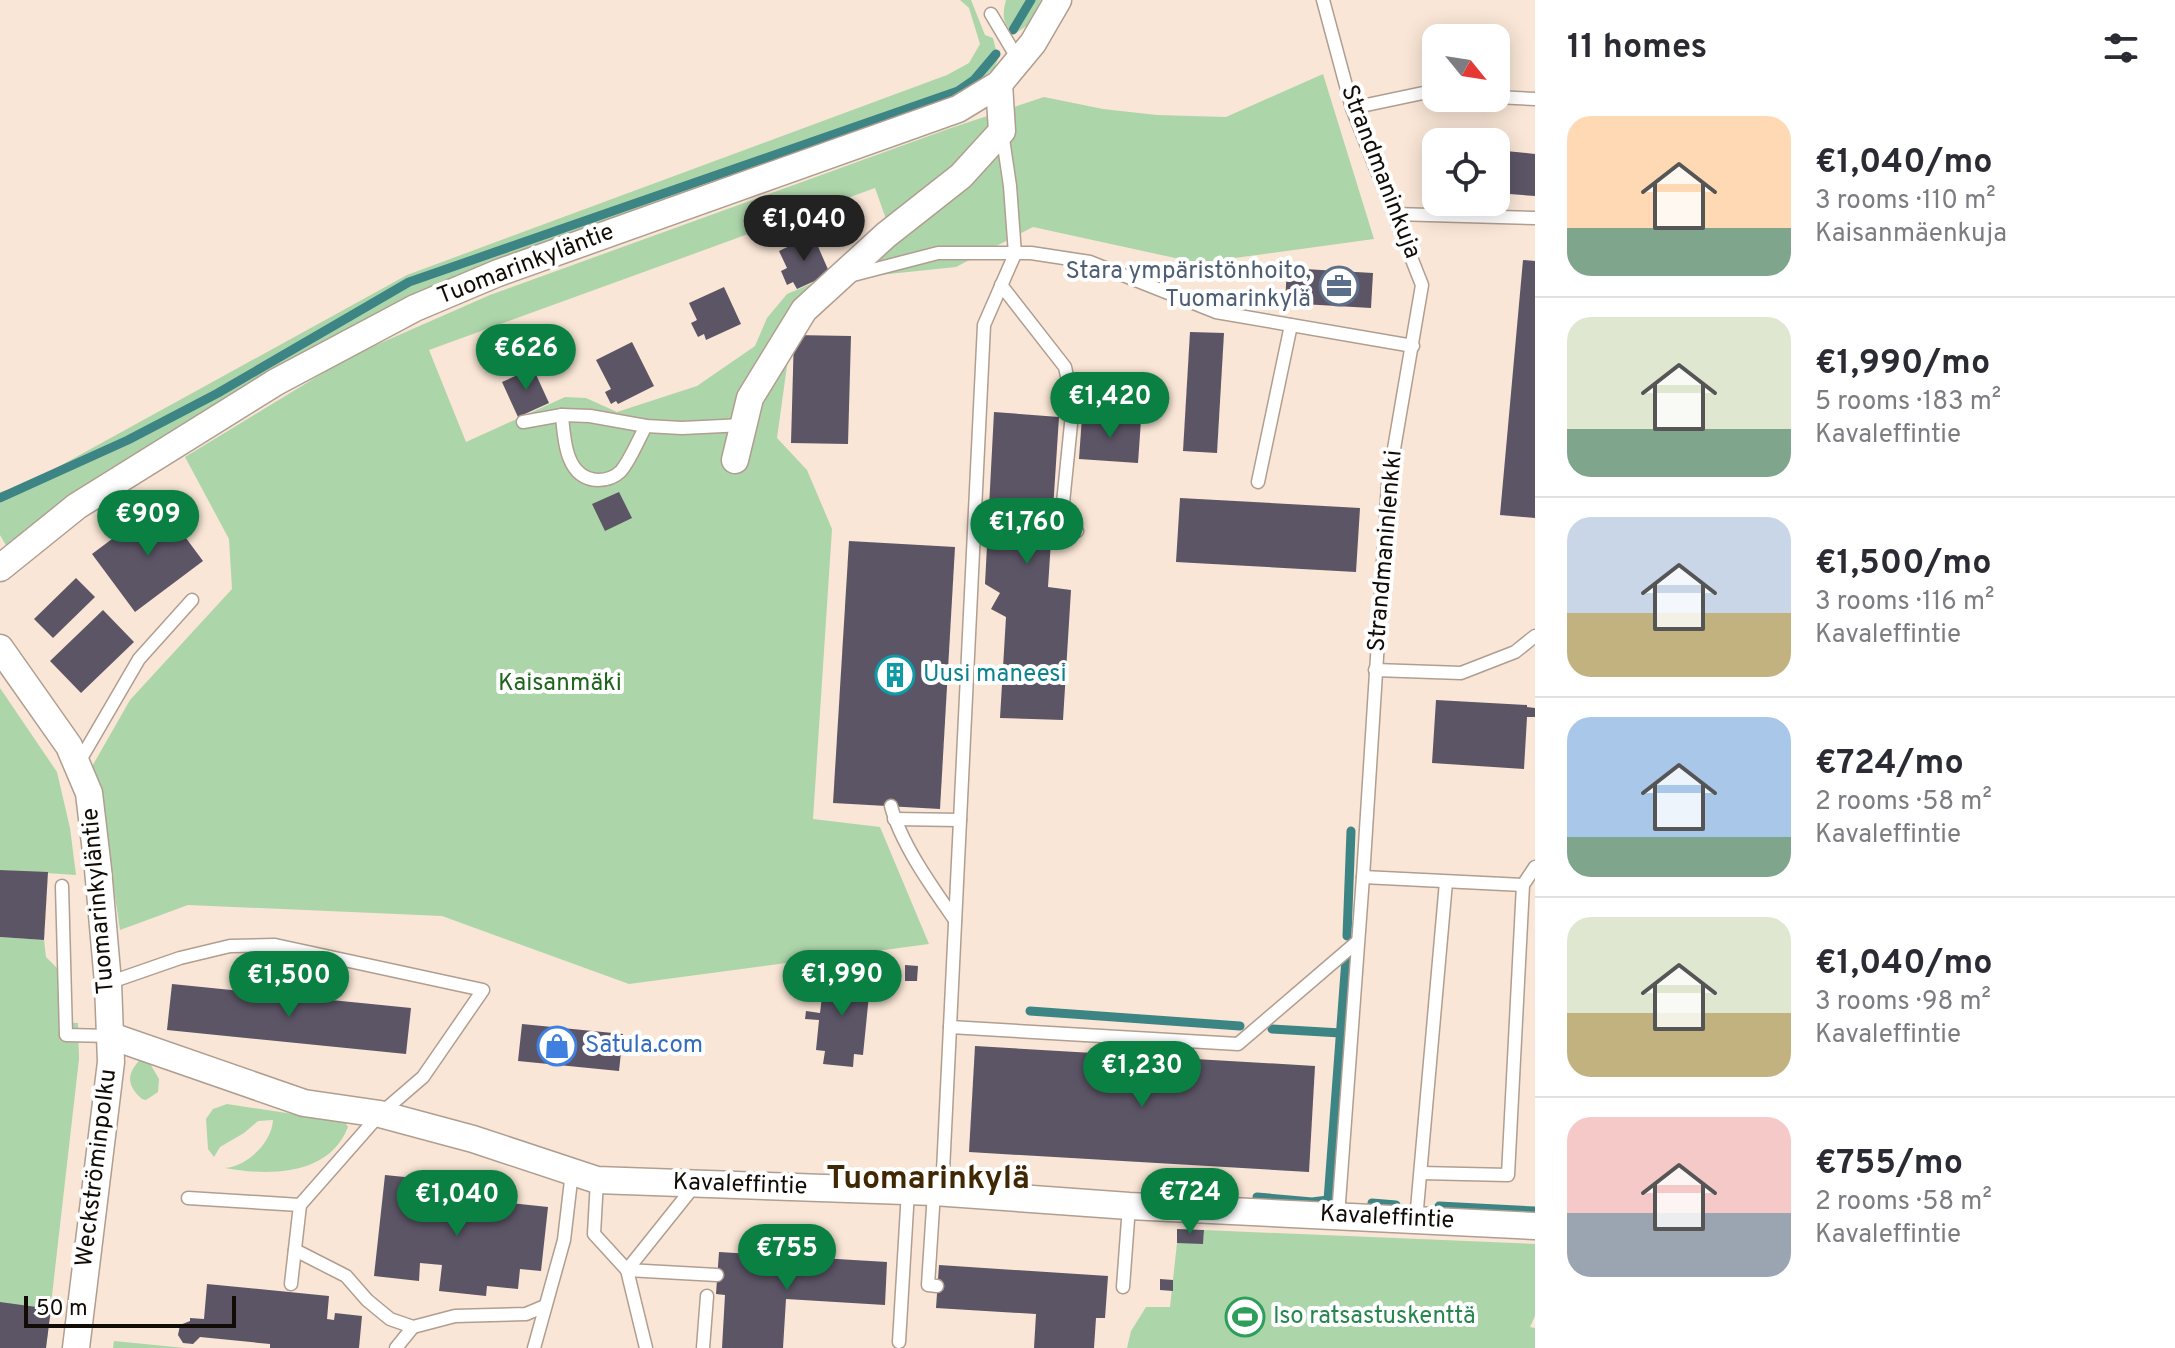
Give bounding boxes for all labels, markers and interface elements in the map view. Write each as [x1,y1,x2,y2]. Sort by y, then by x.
north arrow [1422,24,1510,112]
map controls [1422,24,1510,216]
icon: filters [2099,26,2143,70]
text: 11 homes [1567,27,1707,70]
street label: Strandmaninkuja [1333,81,1427,263]
button: locate [1422,128,1510,216]
text: €1,040/mo [1815,142,1993,185]
icon: home [1631,148,1727,244]
text: 3 rooms · 110 m² [1815,185,1996,218]
pin: €1,040 [739,195,869,263]
text: €1,040 [762,204,846,237]
street label: Tuomarinkyläntie [433,218,619,312]
text: Kaisanmäenkuja [1815,218,2007,251]
place label: Stara ympäristönhoito, Tuomarinkylä [1065,257,1311,315]
office icon: Stara ympäristönhoito, Tuomarinkylä [1318,265,1360,307]
pin: €626 [479,324,573,392]
text: €626 [494,333,558,366]
text: €1,990/mo [1815,343,1990,386]
icon: home [1631,349,1727,445]
pin: €1,420 [1045,372,1175,440]
text: €1,420 [1068,381,1152,414]
text: 5 rooms · 183 m² [1815,386,2001,419]
text: Kavaleffintie [1815,419,1961,452]
street label: Strandmaninlenkki [1362,449,1410,653]
pin: €909 [101,490,195,558]
pin: €1,760 [962,498,1092,566]
text: €909 [115,499,181,532]
text: €1,760 [988,507,1066,540]
text: €1,500/mo [1815,543,1992,586]
icon: home [1631,549,1727,645]
text: 3 rooms · 116 m² [1815,586,1994,619]
text: Kavaleffintie [1815,619,1961,652]
building icon: Uusi maneesi [874,654,916,696]
place label: Uusi maneesi [923,660,1067,690]
park label: Kaisanmäki [498,669,622,699]
text: €724/mo [1815,743,1964,786]
icon: home [1631,749,1727,845]
text: 2 rooms · 58 m² [1815,786,1992,819]
street label: Tuomarinkyläntie [76,807,122,995]
text: Kavaleffintie [1815,819,1961,852]
text: €1,040/mo [1815,943,1993,986]
icon: home [1631,949,1727,1045]
pin: €1,990 [777,950,907,1018]
pin: €1,500 [224,951,354,1019]
text: €1,990 [801,959,883,992]
text: €1,500 [247,960,331,993]
text: 3 rooms · 98 m² [1815,986,1991,1019]
text: Kavaleffintie [1815,1019,1961,1052]
shop icon: Satula.com [536,1025,578,1067]
place label: Satula.com [585,1031,703,1061]
pin: €1,230 [1077,1041,1207,1109]
text: €1,230 [1101,1050,1183,1083]
street label: Weckströminpolku [70,1067,124,1269]
text: €755/mo [1815,1143,1963,1186]
icon: home [1631,1149,1727,1245]
district label: Tuomarinkylä [826,1160,1030,1200]
street label: Kavaleffintie [672,1168,808,1202]
pin: €724 [1143,1168,1237,1236]
pin: €1,040 [392,1170,522,1238]
text: €724 [1159,1177,1221,1210]
text: €1,040 [415,1179,499,1212]
text: 2 rooms · 58 m² [1815,1186,1992,1219]
street label: Kavaleffintie [1319,1199,1455,1237]
text: Kavaleffintie [1815,1219,1961,1252]
pin: €755 [740,1224,834,1292]
text: €755 [756,1233,818,1266]
scale bar [24,1292,236,1328]
text: 50 m [36,1296,88,1323]
sports icon: Iso ratsastuskenttä [1224,1296,1266,1338]
place label: Iso ratsastuskenttä [1273,1302,1476,1332]

